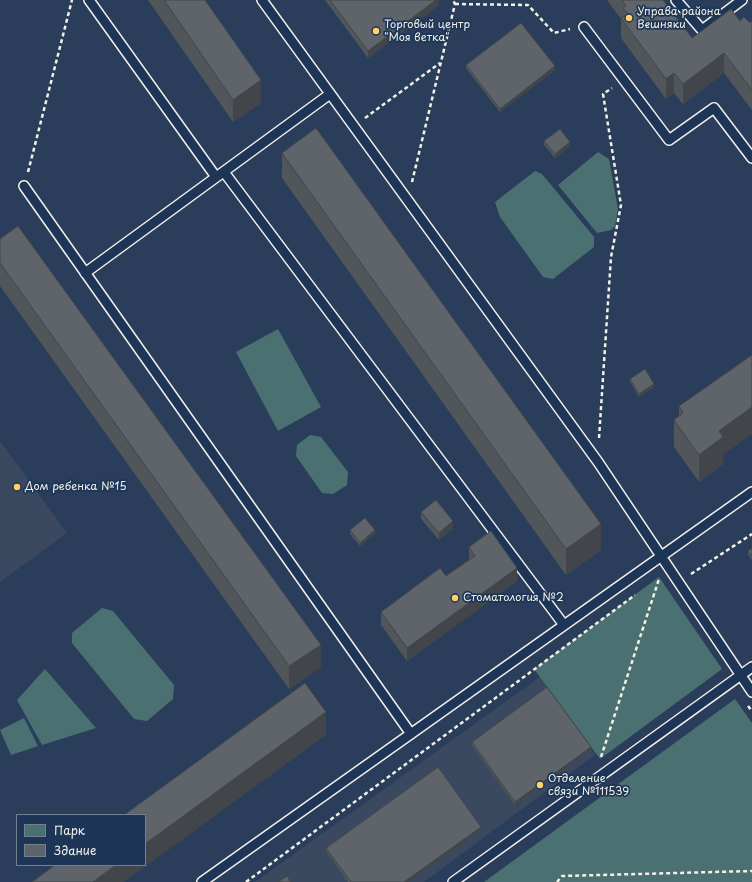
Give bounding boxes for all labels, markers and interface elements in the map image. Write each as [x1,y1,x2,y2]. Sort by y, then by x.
place label: Управа района Вешняки [637,5,721,31]
marker: Управа района Вешняки [624,13,634,23]
place label: Торговый центр "Моя ветка" [384,18,470,44]
marker: Торговый центр "Моя ветка" [371,26,381,36]
place label: Дом ребенка №15 [25,480,127,494]
marker: Дом ребенка №15 [12,482,22,492]
place label: Стоматология №2 [463,591,564,605]
marker: Стоматология №2 [450,593,460,603]
place label: Отделение связи №111539 [548,772,629,798]
marker: Отделение связи №111539 [535,780,545,790]
legend [16,814,146,866]
text: Парк [54,821,85,839]
text: Здание [54,841,96,859]

